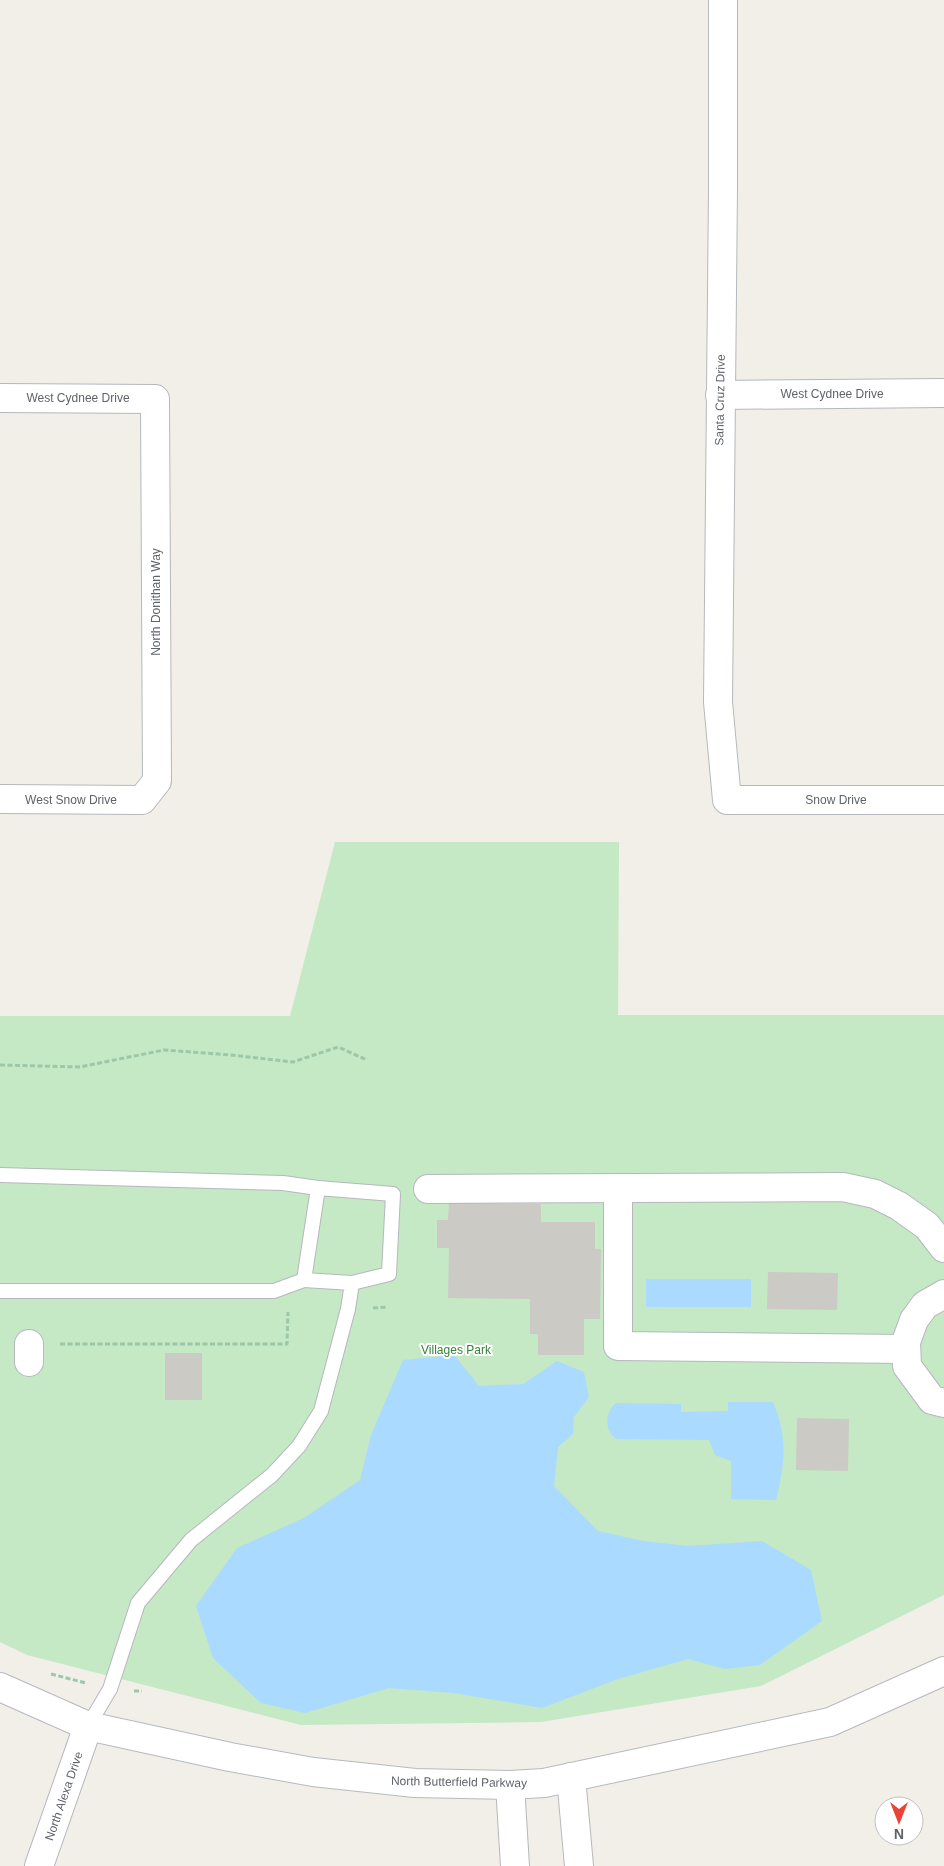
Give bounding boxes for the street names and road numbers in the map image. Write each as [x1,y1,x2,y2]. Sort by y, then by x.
street label: Santa Cruz Drive [712,354,728,446]
street label: West Cydnee Drive [780,387,884,401]
street label: West Cydnee Drive [26,391,130,405]
street label: North Donithan Way [149,548,163,656]
street label: West Snow Drive [25,793,117,807]
street label: Snow Drive [805,793,867,807]
street label: North Alexa Drive [42,1749,86,1842]
street label: North Butterfield Parkway [391,1774,527,1790]

